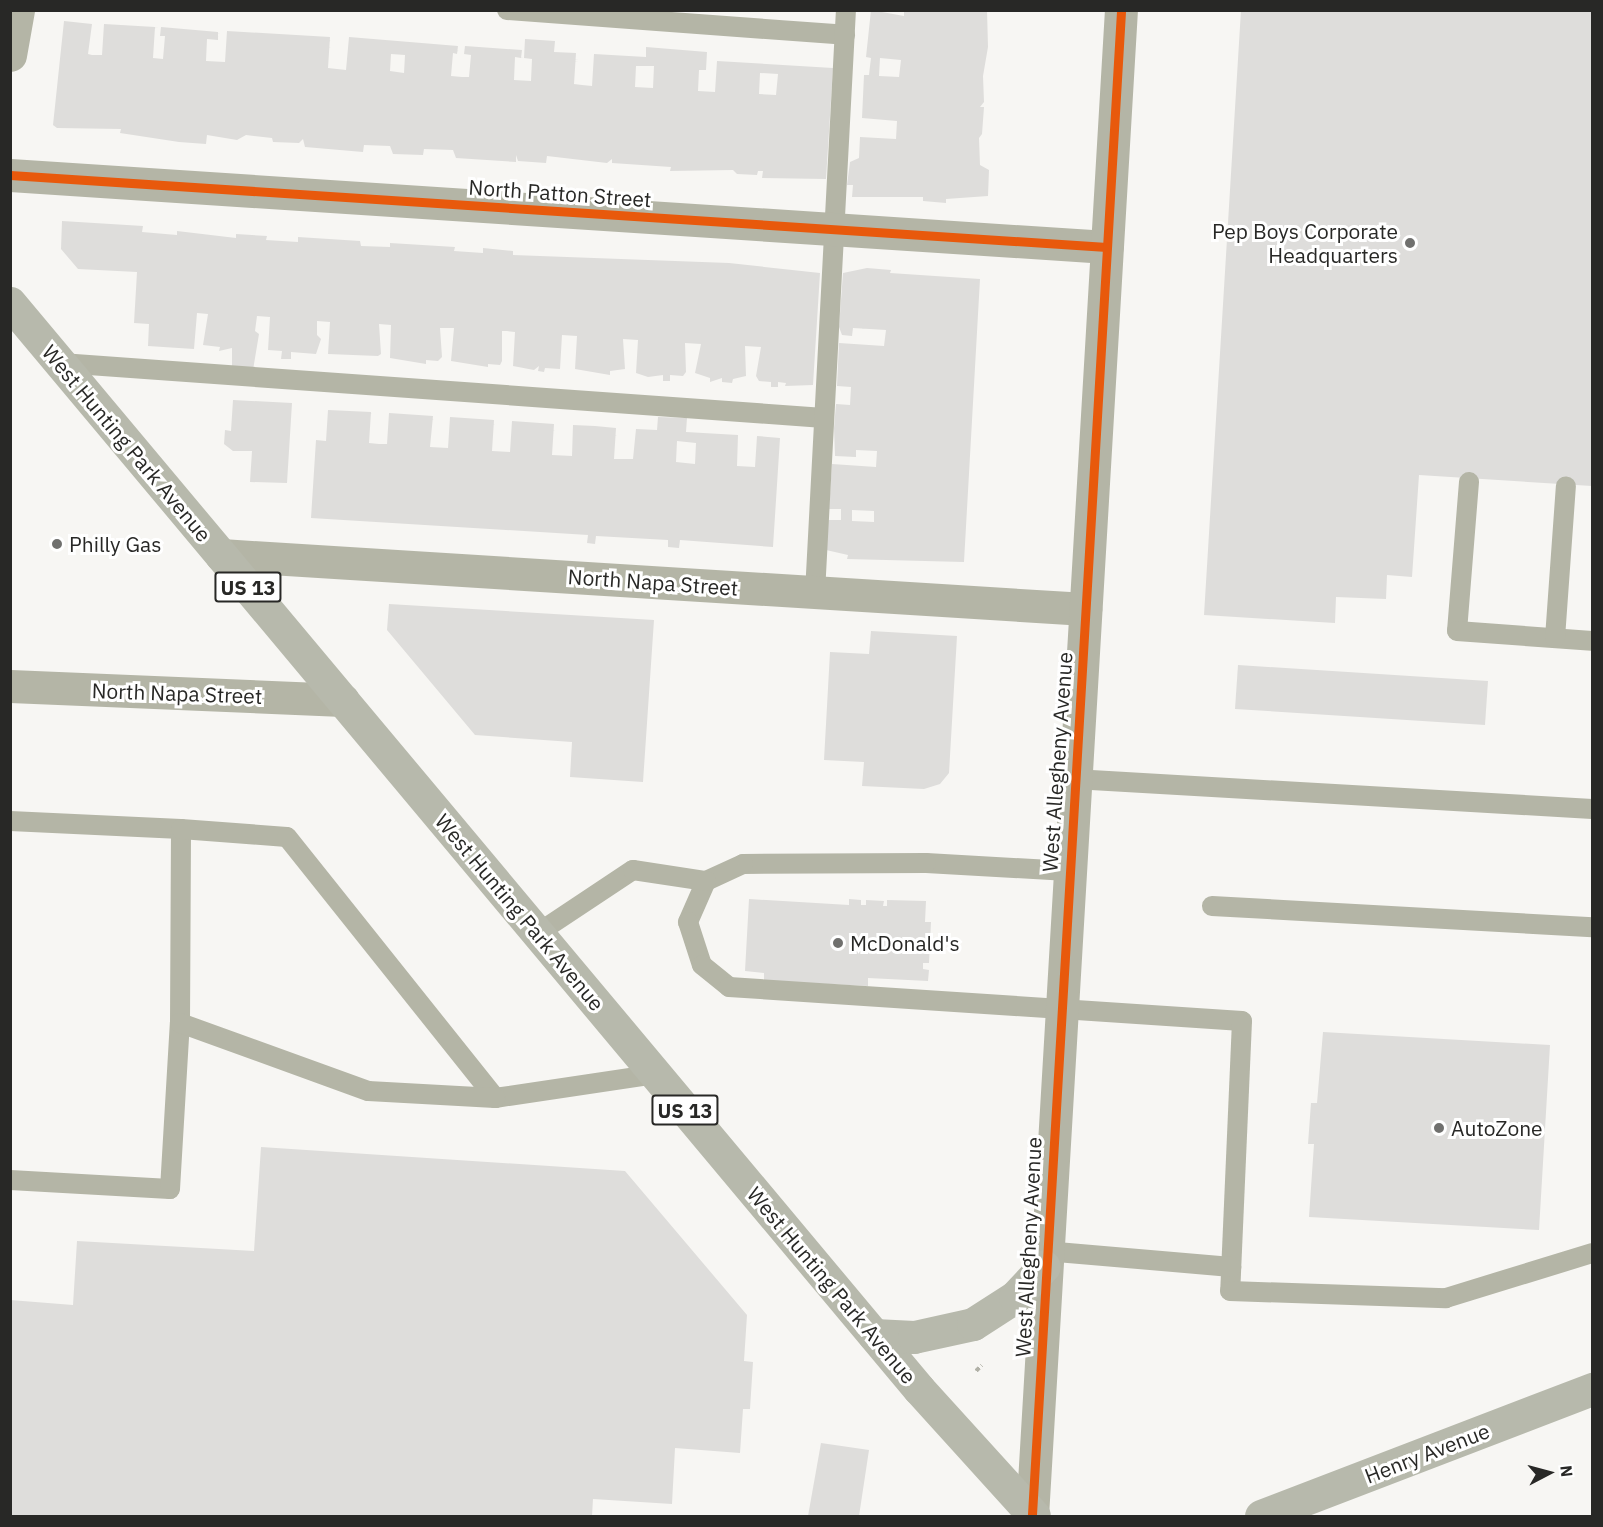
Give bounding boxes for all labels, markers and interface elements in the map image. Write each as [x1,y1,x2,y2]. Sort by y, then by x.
street label: North Patton Street [468,174,652,212]
place label: Pep Boys Corporate Headquarters [1212,218,1398,268]
marker: Pep Boys Corporate Headquarters [1403,236,1417,250]
street label: West Hunting Park Avenue [37,339,217,547]
place label: Philly Gas [69,531,161,557]
marker: Philly Gas [50,537,64,551]
street label: North Napa Street [567,563,739,601]
road number: US 13 [214,570,282,604]
street label: West Allegheny Avenue [1037,651,1077,873]
street label: North Napa Street [91,677,263,709]
street label: West Hunting Park Avenue [430,808,610,1016]
place label: McDonald's [850,930,960,956]
marker: McDonald's [831,936,845,950]
road number: US 13 [650,1093,720,1127]
place label: AutoZone [1451,1115,1543,1141]
marker: AutoZone [1432,1121,1446,1135]
street label: West Allegheny Avenue [1010,1136,1046,1358]
street label: West Hunting Park Avenue [742,1181,922,1389]
street label: Henry Avenue [1361,1418,1493,1488]
north arrow [1519,1443,1579,1503]
text: N [1556,1464,1577,1478]

